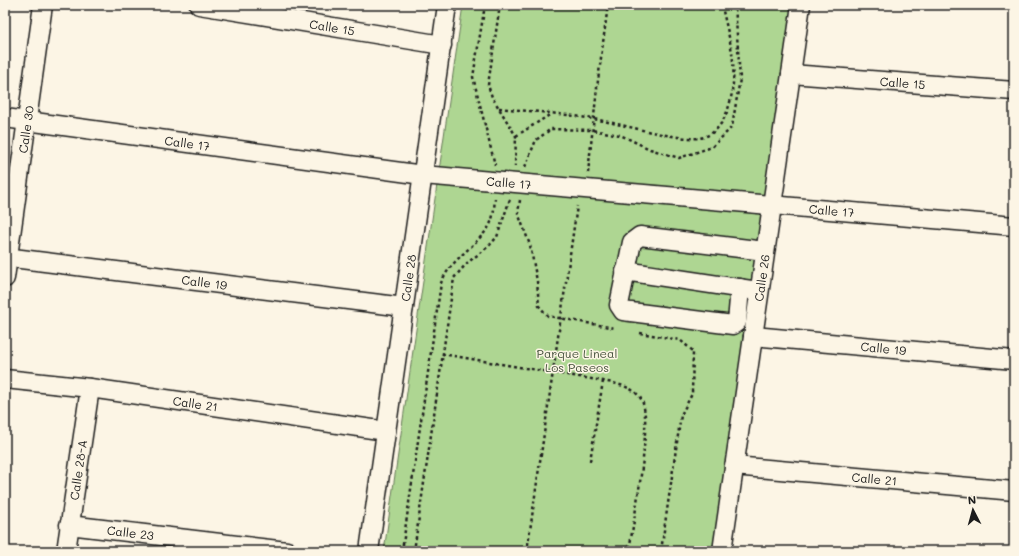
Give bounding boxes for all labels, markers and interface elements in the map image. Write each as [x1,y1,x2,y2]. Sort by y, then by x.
street label: Calle 15 [308,15,356,39]
street label: Calle 15 [879,73,926,92]
street label: Calle 30 [14,104,37,154]
street label: Calle 17 [164,132,211,154]
street label: Calle 17 [485,172,532,192]
street label: Calle 17 [808,200,855,220]
street label: Calle 28 [397,253,419,302]
street label: Calle 26 [750,253,773,302]
street label: Calle 19 [181,271,228,293]
street label: Calle 19 [860,338,907,358]
park label: Parque Lineal Los Paseos [537,345,617,375]
street label: Calle 21 [172,392,219,414]
street label: Calle 28-A [66,439,90,501]
street label: Calle 21 [851,469,898,489]
north arrow [953,490,993,530]
text: N [967,492,977,507]
street label: Calle 23 [106,522,155,543]

